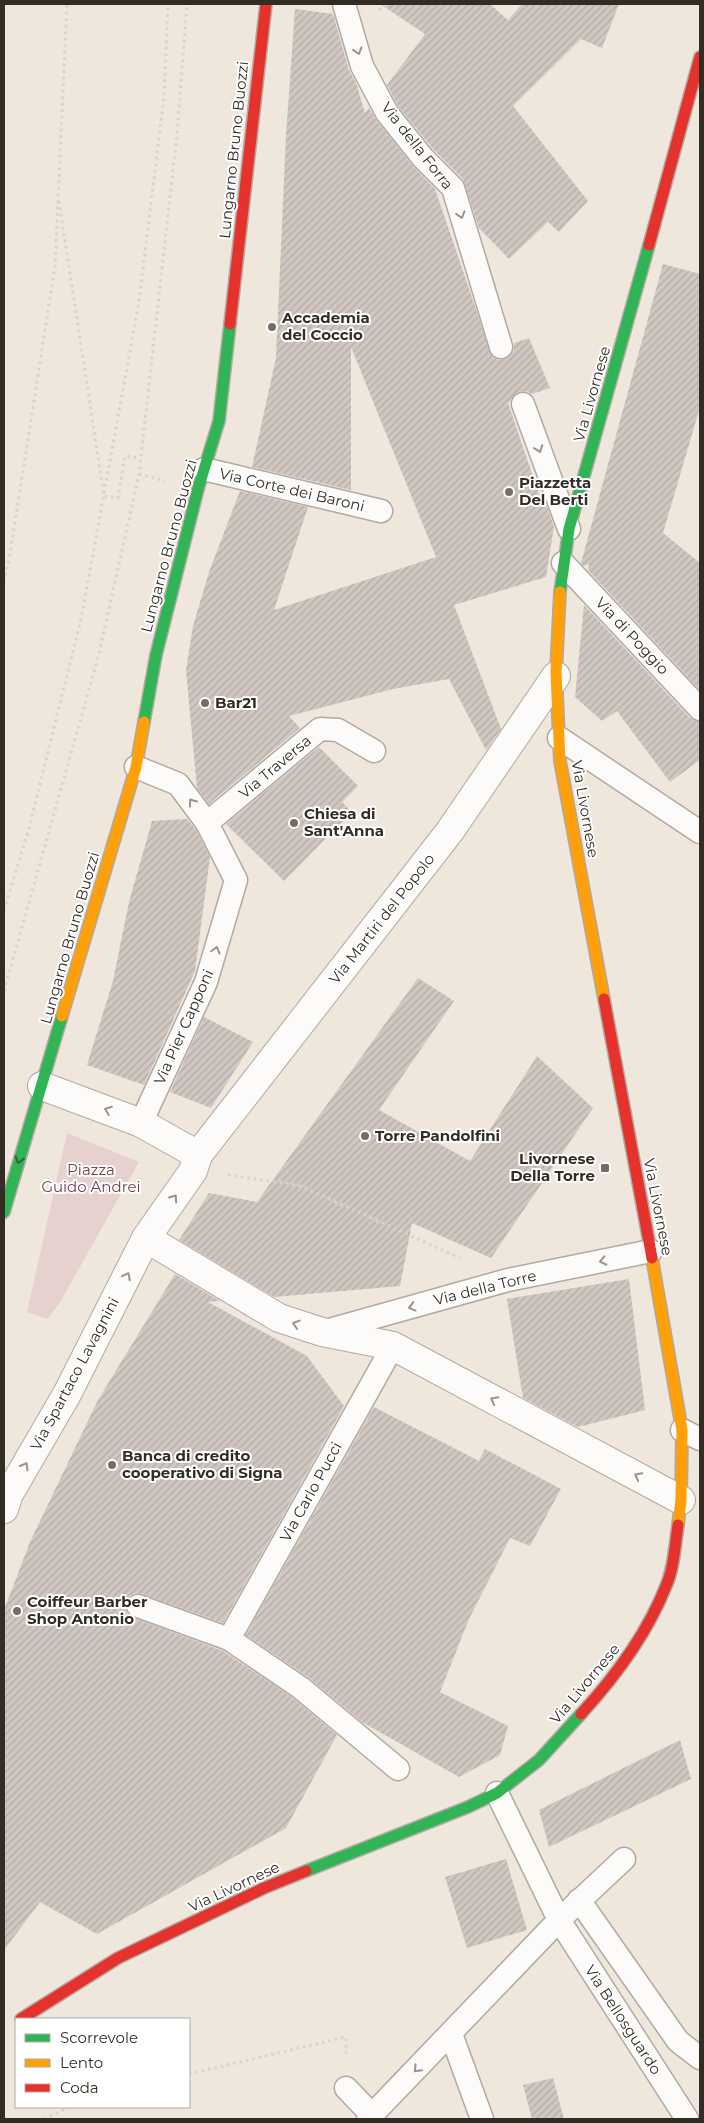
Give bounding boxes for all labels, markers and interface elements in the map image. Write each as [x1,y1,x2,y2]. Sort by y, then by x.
one-way arrow [352,46,362,54]
street label: Lungarno Bruno Buozzi [215,60,252,240]
street label: Via della Forra [377,98,457,193]
one-way arrow [455,211,465,219]
place label: Accademia del Coccio [281,308,370,344]
marker: Accademia del Coccio [266,321,278,333]
street label: Via Livornese [569,344,614,444]
one-way arrow [533,444,543,453]
street label: Lungarno Bruno Buozzi [136,457,201,634]
street label: Via Corte dei Baroni [218,464,367,515]
place label: Piazzetta Del Berti [519,473,591,509]
marker: Piazzetta Del Berti [503,486,515,498]
street label: Via di Poggio [592,593,673,678]
place label: Bar21 [215,693,257,712]
marker: Bar21 [199,697,211,709]
street label: Via Traversa [235,731,315,802]
street label: Via Livornese [568,759,603,859]
one-way arrow [189,799,197,808]
place label: Chiesa di Sant'Anna [304,804,384,840]
marker: Chiesa di Sant'Anna [288,817,300,829]
street label: Lungarno Bruno Buozzi [36,850,103,1026]
street label: Via Martiri del Popolo [325,850,439,988]
one-way arrow [210,946,220,954]
street label: Via Pier Capponi [150,966,217,1087]
one-way arrow [104,1106,113,1116]
place label: Torre Pandolfini [375,1126,500,1145]
marker: Torre Pandolfini [359,1130,371,1142]
place label: Livornese Della Torre [510,1149,595,1185]
one-way arrow [15,1155,25,1164]
street label: Via Livornese [640,1157,677,1257]
park label: Piazza Guido Andrei [41,1160,141,1196]
marker: Livornese Della Torre [599,1162,611,1174]
one-way arrow [168,1194,177,1204]
one-way arrow [599,1255,608,1266]
street label: Via della Torre [432,1266,538,1309]
one-way arrow [121,1273,131,1282]
street label: Via Spartaco Lavagnini [26,1294,123,1454]
one-way arrow [407,1301,416,1312]
one-way arrow [292,1319,300,1329]
one-way arrow [491,1396,500,1406]
street label: Via Carlo Pucci [275,1439,346,1545]
place label: Banca di credito cooperativo di Signa [122,1446,283,1482]
marker: Banca di credito cooperativo di Signa [106,1459,118,1471]
one-way arrow [19,1462,29,1471]
one-way arrow [634,1472,643,1482]
place label: Coiffeur Barber Shop Antonio [27,1592,148,1628]
marker: Coiffeur Barber Shop Antonio [11,1605,23,1617]
street label: Via Livornese [546,1640,624,1728]
street label: Via Livornese [185,1857,283,1916]
street label: Via Bellosguardo [581,1961,666,2078]
legend [15,2018,190,2108]
text: Scorrevole [60,2028,138,2047]
text: Lento [60,2053,103,2072]
one-way arrow [414,2063,423,2072]
text: Coda [60,2078,99,2097]

